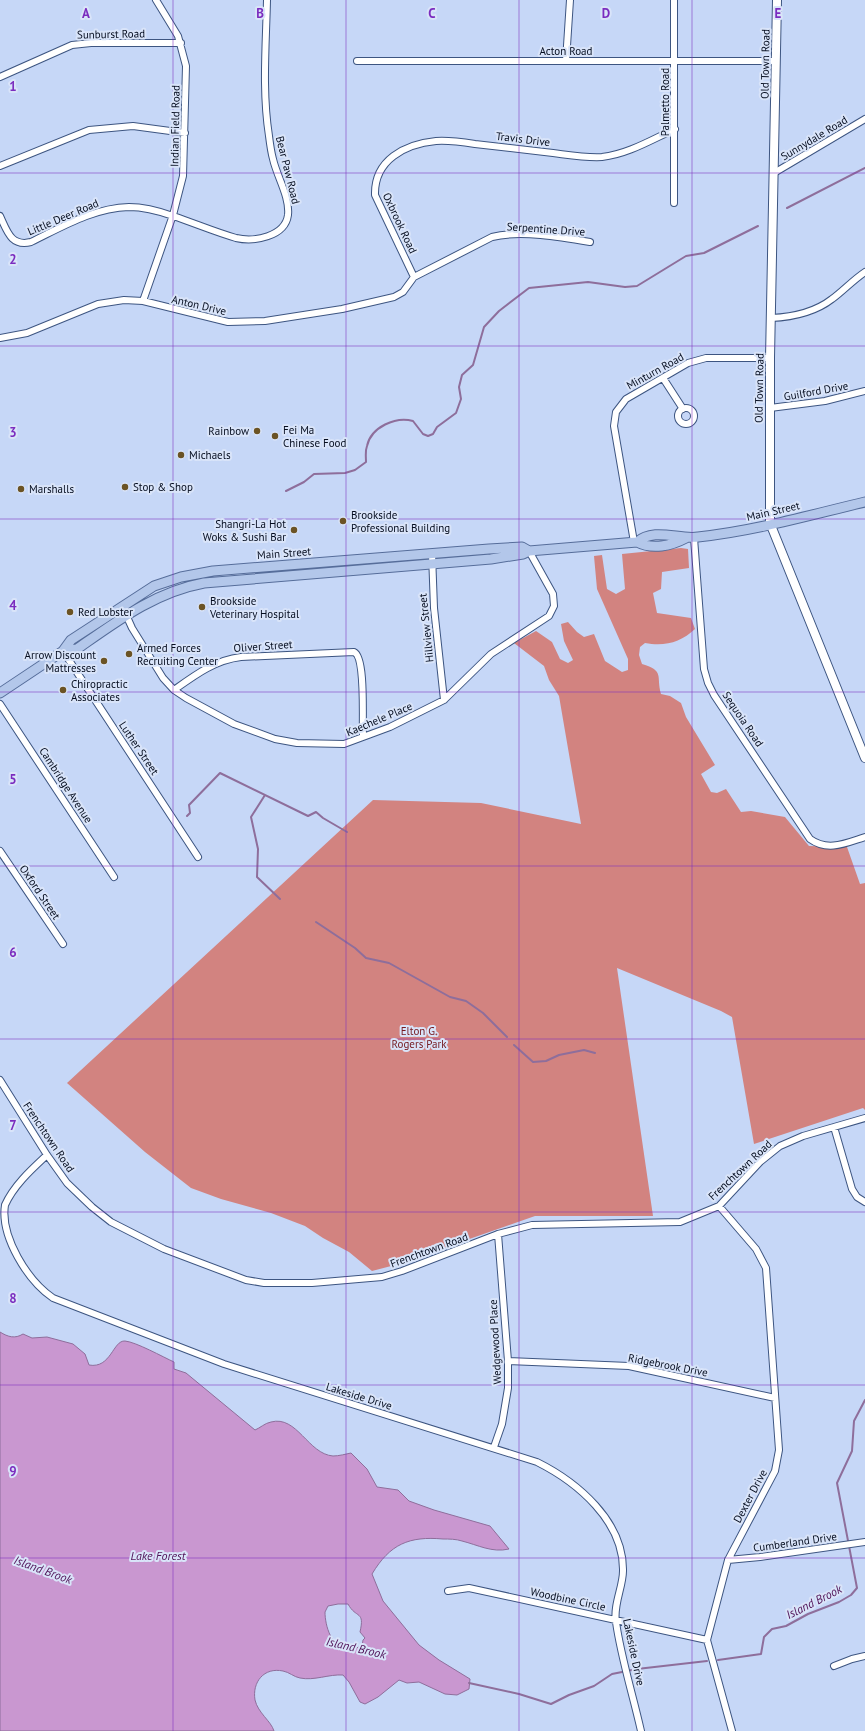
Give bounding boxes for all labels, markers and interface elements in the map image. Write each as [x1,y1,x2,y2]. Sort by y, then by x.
text: A [82,5,90,22]
text: B [256,5,264,22]
text: C [428,5,436,22]
text: D [602,5,610,22]
text: E [775,5,782,22]
street label: Sunburst Road [77,26,145,42]
street label: Old Town Road [757,29,773,99]
street label: Acton Road [540,44,593,58]
street label: Palmetto Road [658,68,672,136]
text: 1 [9,78,17,95]
street label: Indian Field Road [167,85,183,167]
street label: Sunnydale Road [778,113,850,163]
street label: Travis Drive [495,129,551,149]
street label: Bear Paw Road [273,135,303,205]
street label: Oxbrook Road [380,190,420,256]
street label: Little Deer Road [25,196,101,238]
street label: Serpentine Drive [506,219,586,239]
text: 2 [9,251,17,268]
street label: Anton Drive [170,292,228,318]
street label: Minturn Road [624,349,686,392]
street label: Old Town Road [751,353,767,423]
street label: Guilford Drive [783,378,850,404]
place label: Fei Ma Chinese Food [283,423,346,450]
text: 3 [9,424,17,441]
place label: Rainbow [208,424,249,438]
marker: Rainbow [252,426,262,436]
marker: Fei Ma Chinese Food [270,431,280,441]
place label: Michaels [189,448,231,462]
marker: Michaels [176,450,186,460]
place label: Stop & Shop [133,480,193,494]
place label: Marshalls [29,482,74,496]
marker: Stop & Shop [120,482,130,492]
marker: Marshalls [16,484,26,494]
street label: Main Street [745,498,801,524]
place label: Brookside Professional Building [351,508,450,535]
marker: Brookside Professional Building [338,516,348,526]
place label: Shangri-La Hot Woks & Sushi Bar [203,517,286,544]
marker: Shangri-La Hot Woks & Sushi Bar [289,525,299,535]
street label: Main Street [256,544,312,562]
street label: Hillview Street [415,593,437,663]
place label: Brookside Veterinary Hospital [209,594,300,621]
text: 4 [9,597,17,614]
marker: Brookside Veterinary Hospital [197,602,207,612]
place label: Red Lobster [78,605,133,619]
marker: Red Lobster [65,607,75,617]
street label: Oliver Street [233,637,293,655]
place label: Armed Forces Recruiting Center [137,641,218,668]
place label: Arrow Discount Mattresses [25,648,96,675]
marker: Armed Forces Recruiting Center [124,649,134,659]
marker: Arrow Discount Mattresses [99,656,109,666]
place label: Chiropractic Associates [71,677,128,704]
marker: Chiropractic Associates [58,685,68,695]
street label: Sequoia Road [719,689,767,749]
street label: Kaechele Place [344,699,415,739]
street label: Luther Street [116,719,162,778]
street label: Cambridge Avenue [36,745,96,826]
text: 5 [9,771,17,788]
street label: Oxford Street [17,862,64,922]
text: 6 [9,944,17,961]
park label: Elton G. Rogers Park [392,1024,447,1051]
street label: Frenchtown Road [20,1099,78,1175]
text: 7 [9,1117,17,1134]
street label: Frenchtown Road [705,1137,775,1203]
street label: Frenchtown Road [388,1229,470,1271]
text: 8 [9,1290,17,1307]
street label: Wedgewood Place [486,1299,504,1385]
street label: Ridgebrook Drive [627,1350,709,1380]
street label: Lakeside Drive [324,1379,394,1413]
text: 9 [9,1463,17,1480]
street label: Dexter Drive [730,1466,770,1525]
street label: Cumberland Drive [752,1529,838,1555]
water label: Lake Forest [130,1548,187,1563]
water label: Island Brook [12,1552,75,1587]
water label: Island Brook [783,1581,845,1622]
street label: Woodbine Circle [529,1584,607,1614]
street label: Lakeside Drive [620,1617,648,1687]
water label: Island Brook [325,1633,388,1662]

